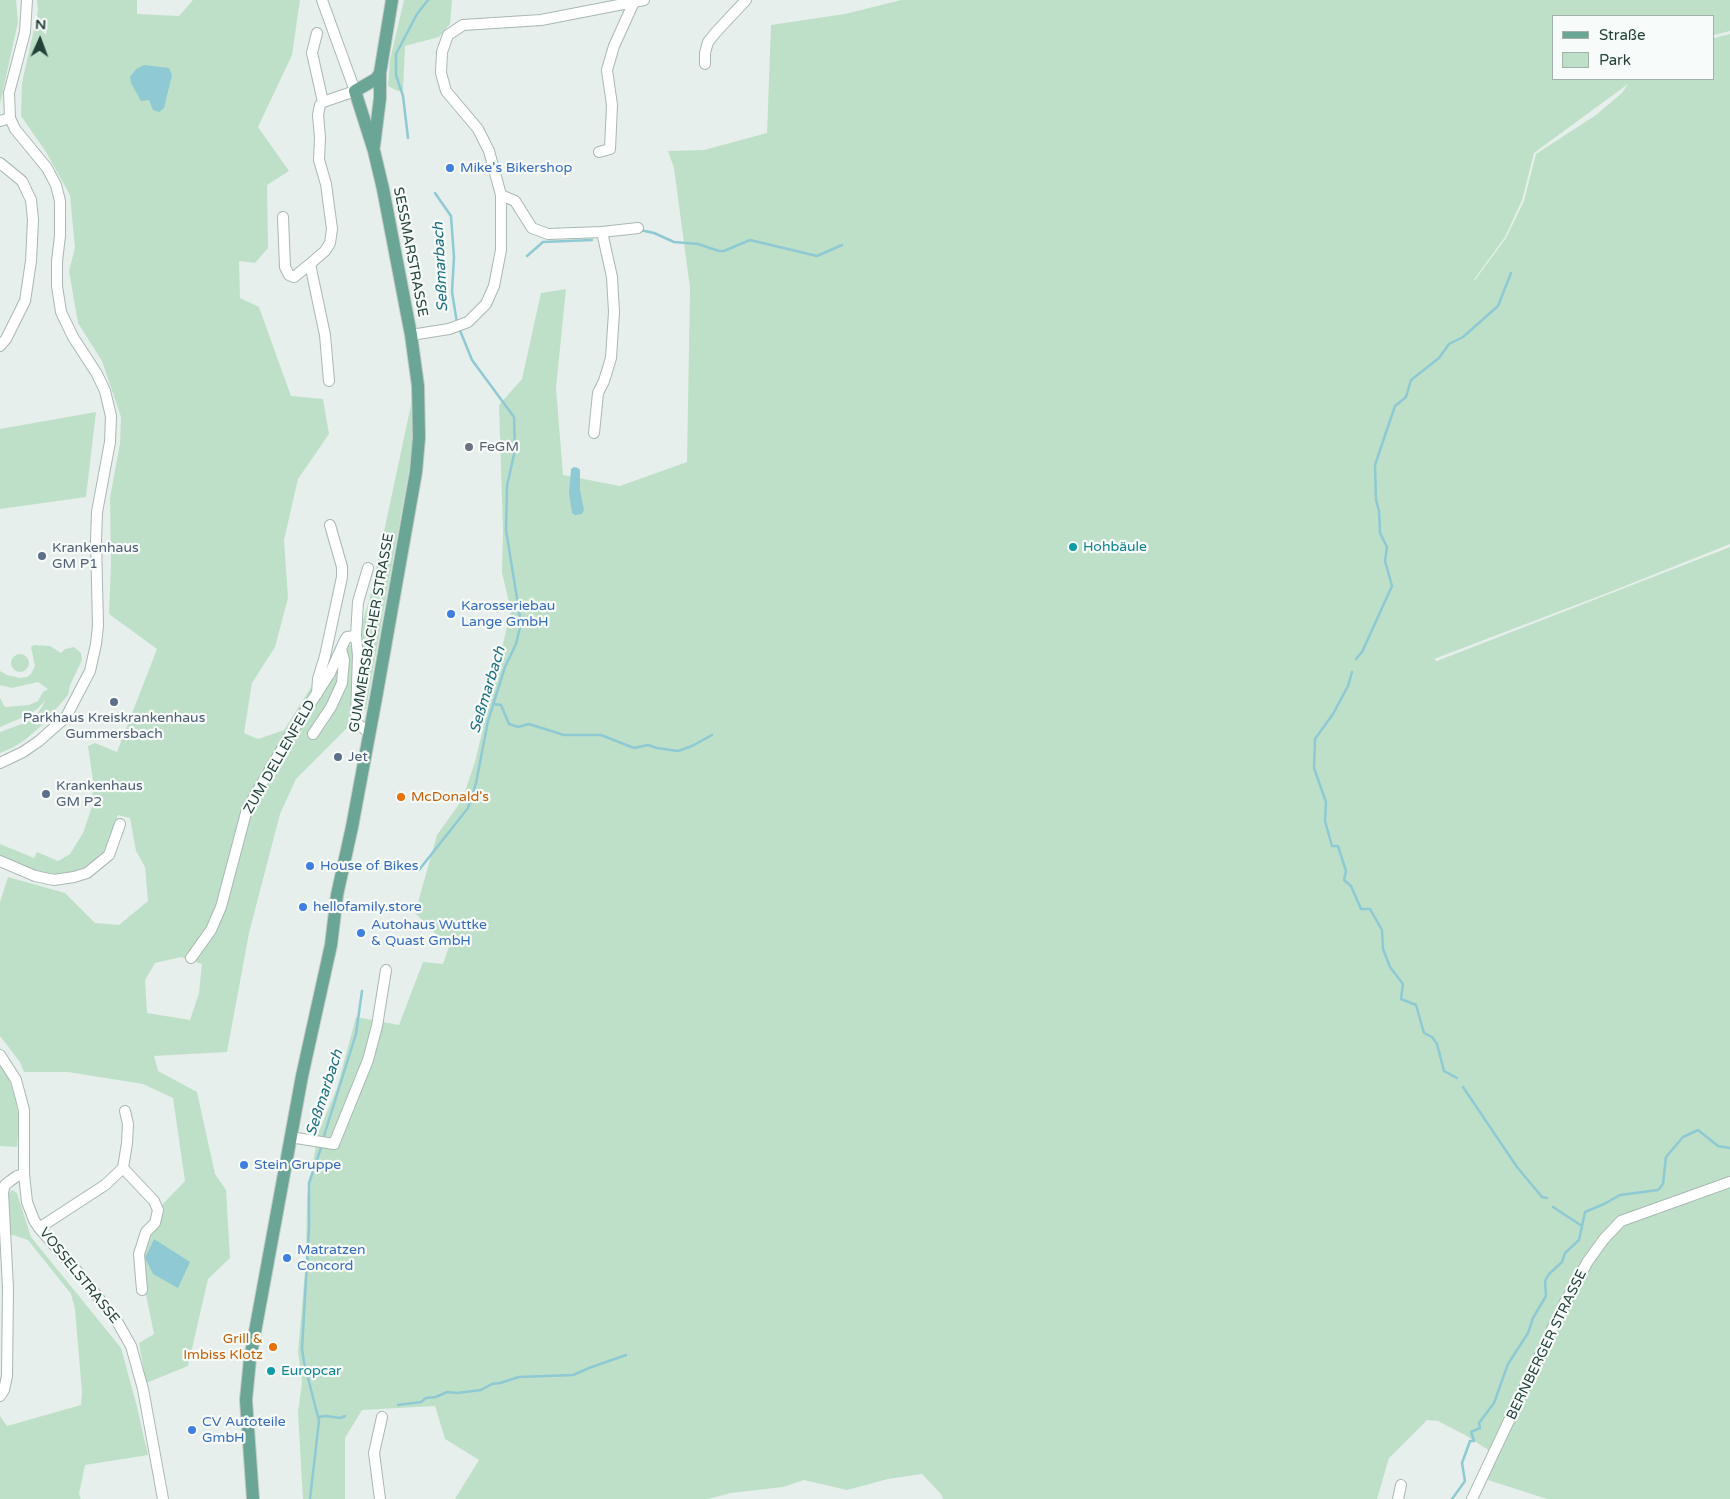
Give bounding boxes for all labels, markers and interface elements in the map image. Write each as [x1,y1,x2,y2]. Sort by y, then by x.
north arrow [15,15,65,65]
legend [1552,15,1715,80]
text: N [35,16,46,33]
text: Straße [1599,26,1645,44]
text: Park [1599,51,1631,69]
place label: Mike's Bikershop [460,160,572,176]
marker: Mike's Bikershop [444,162,456,174]
street label: SESSMARSTRASSE [389,186,431,318]
water label: Seßmarbach [430,222,452,312]
place label: FeGM [479,439,519,455]
marker: FeGM [463,441,475,453]
street label: GUMMERSBACHER STRASSE [346,532,398,734]
place label: Hohbäule [1083,539,1147,555]
place label: Krankenhaus GM P1 [52,540,139,572]
marker: Hohbäule [1067,541,1079,553]
marker: Krankenhaus GM P1 [36,550,48,562]
place label: Karosseriebau Lange GmbH [461,598,555,630]
marker: Karosseriebau Lange GmbH [445,608,457,620]
water label: Seßmarbach [466,644,510,736]
marker: Parkhaus Kreiskrankenhaus Gummersbach [108,696,120,708]
street label: ZUM DELLENFELD [241,697,319,817]
place label: Parkhaus Kreiskrankenhaus Gummersbach [23,710,205,742]
place label: Jet [348,749,368,765]
marker: Jet [332,751,344,763]
place label: Krankenhaus GM P2 [56,778,143,810]
marker: Krankenhaus GM P2 [40,788,52,800]
place label: McDonald's [411,789,489,805]
marker: McDonald's [395,791,407,803]
place label: House of Bikes [320,858,418,874]
marker: House of Bikes [304,860,316,872]
place label: hellofamily.store [313,899,422,915]
marker: hellofamily.store [297,901,309,913]
place label: Autohaus Wuttke & Quast GmbH [371,917,487,950]
marker: Autohaus Wuttke & Quast GmbH [355,927,367,939]
water label: Seßmarbach [303,1048,347,1138]
place label: Stein Gruppe [254,1157,341,1173]
marker: Stein Gruppe [238,1159,250,1171]
street label: VOSSELSTRASSE [35,1225,123,1327]
place label: Matratzen Concord [297,1242,365,1274]
marker: Matratzen Concord [281,1252,293,1264]
street label: BERNBERGER STRASSE [1503,1267,1591,1423]
place label: Grill & Imbiss Klotz [183,1331,263,1364]
marker: Grill & Imbiss Klotz [267,1341,279,1353]
place label: Europcar [281,1363,341,1379]
marker: Europcar [265,1365,277,1377]
place label: CV Autoteile GmbH [202,1414,286,1446]
marker: CV Autoteile GmbH [186,1424,198,1436]

